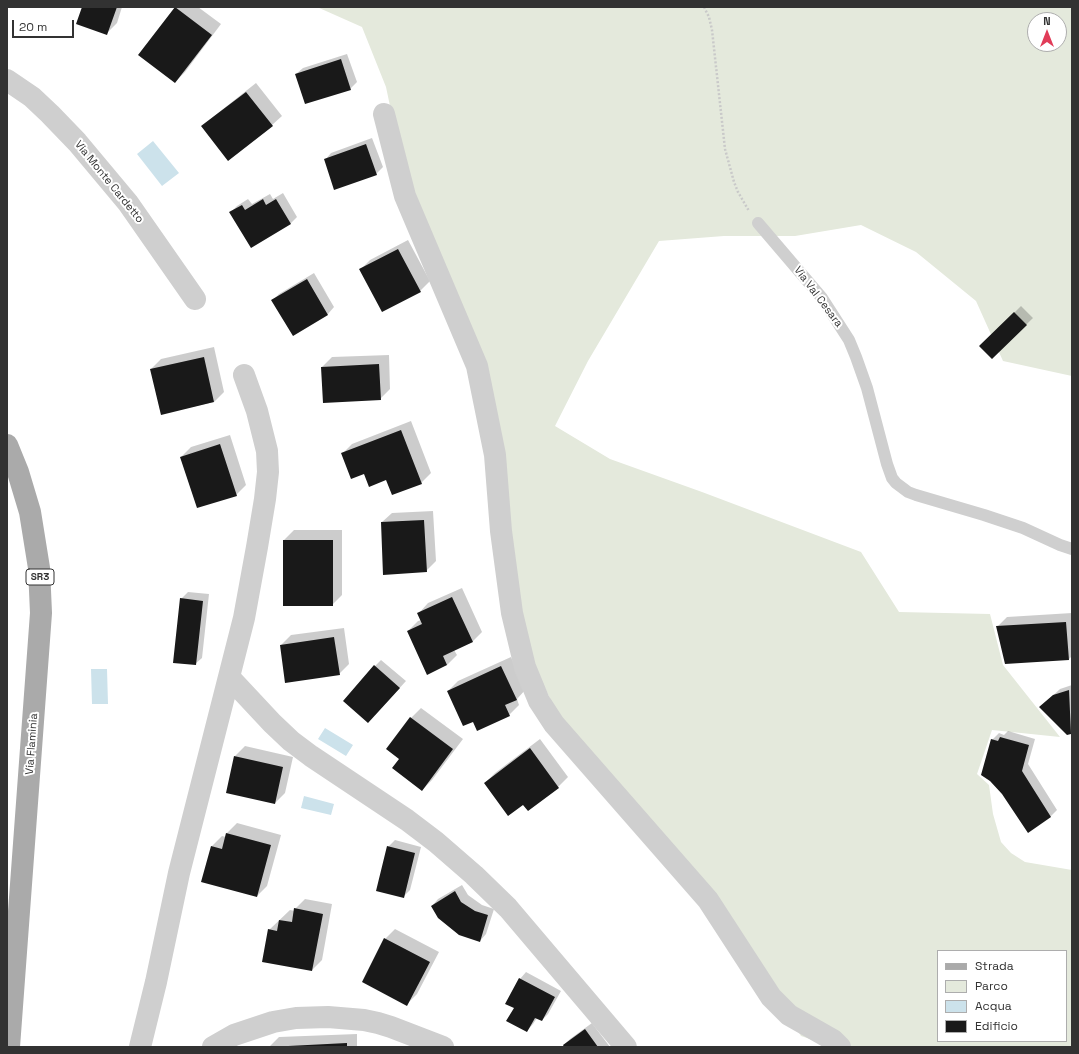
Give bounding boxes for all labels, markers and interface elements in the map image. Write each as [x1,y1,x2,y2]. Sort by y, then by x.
scale bar [14,12,76,38]
north arrow [1027,12,1067,52]
text: N [1043,14,1051,28]
text: 20 m [19,19,47,35]
street label: Via Monte Cardetto [72,138,146,226]
street label: Via Val Cesara [791,264,845,330]
road number: SR3 [26,569,54,585]
street label: Via Flaminia [23,713,41,775]
legend [937,950,1067,1042]
text: Strada [975,958,1014,974]
text: Parco [975,978,1008,994]
text: Acqua [975,998,1012,1014]
text: Edificio [975,1018,1018,1034]

